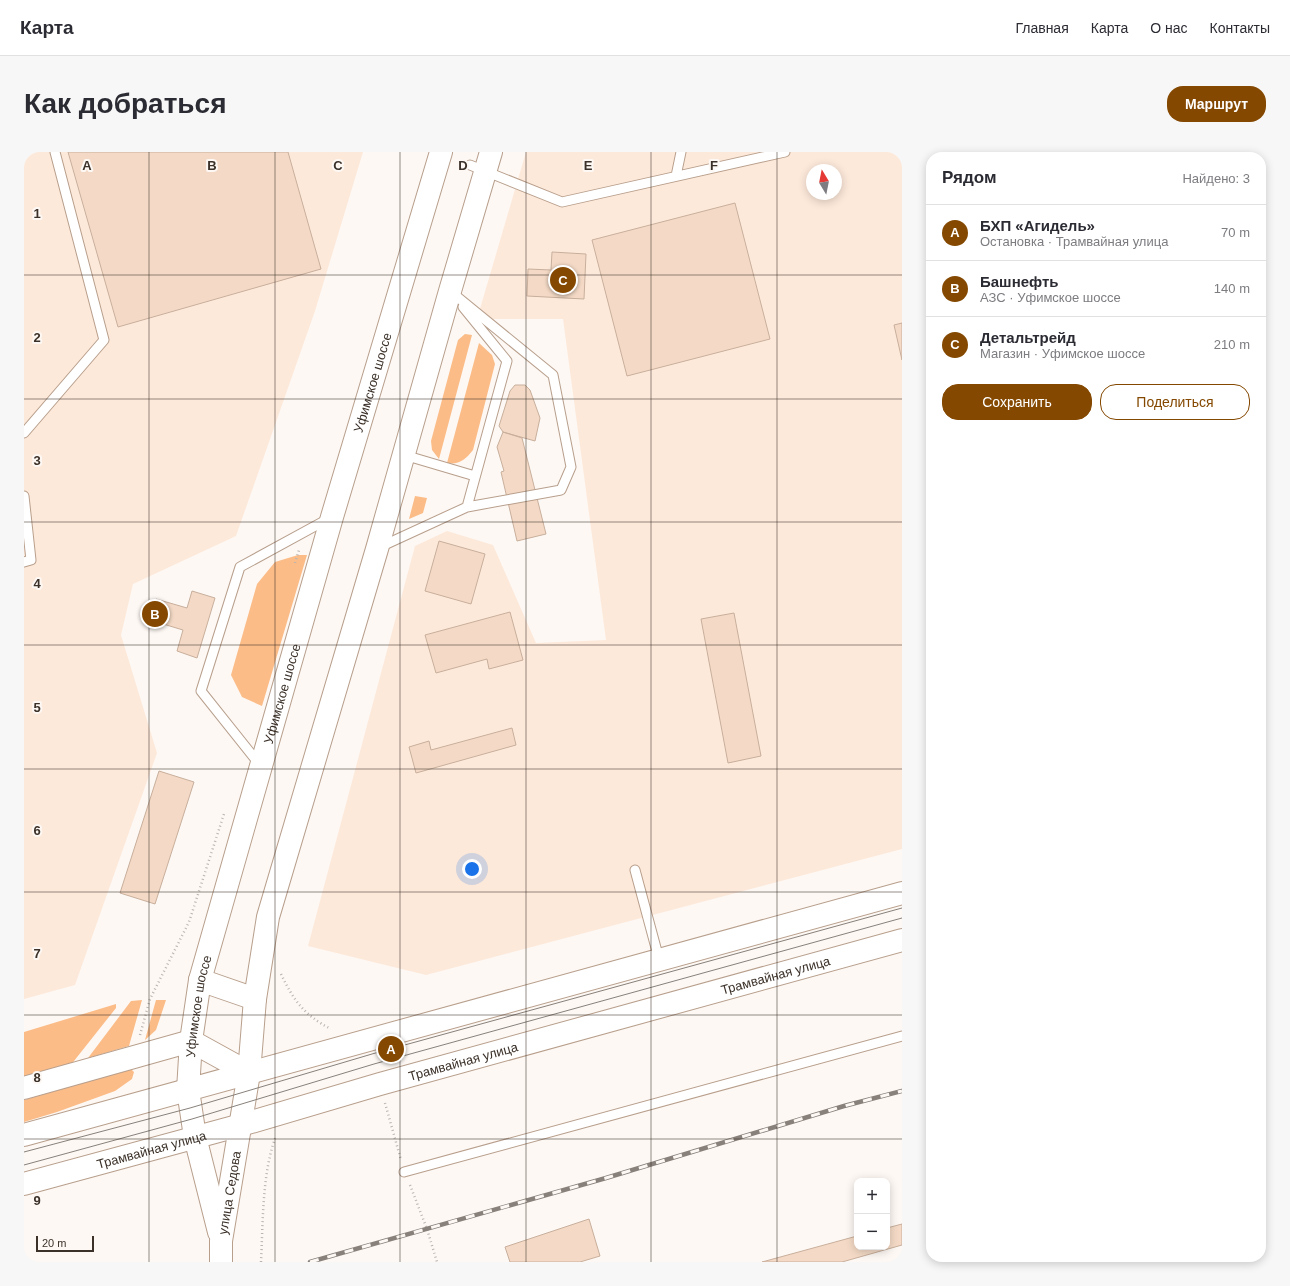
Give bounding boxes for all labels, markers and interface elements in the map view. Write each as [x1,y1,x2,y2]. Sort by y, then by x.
text: Карта [20,17,74,38]
text: Главная [1015,20,1069,36]
text: Карта [1091,20,1128,36]
text: О нас [1150,20,1188,36]
text: Контакты [1210,20,1270,36]
button: Маршрут [1167,86,1266,122]
text: Как добраться [24,88,226,119]
text: A [82,158,92,173]
text: B [207,158,217,173]
text: C [333,158,343,173]
text: D [458,158,468,173]
text: E [584,158,593,173]
text: F [710,158,718,173]
north arrow [806,164,842,200]
text: Рядом [942,168,997,187]
text: Найдено: 3 [1182,171,1250,186]
text: 1 [33,206,41,221]
text: БХП «Агидель» [980,217,1095,234]
text: A [950,225,960,240]
text: 70 m [1221,225,1250,240]
text: Остановка · Трамвайная улица [980,234,1168,249]
pin: C [550,265,576,295]
text: Башнефть [980,273,1059,290]
text: B [950,281,960,296]
text: 140 m [1214,281,1250,296]
text: АЗС · Уфимское шоссе [980,290,1121,305]
text: Детальтрейд [980,329,1076,346]
text: 2 [33,330,41,345]
street label: Уфимское шоссе [351,331,395,434]
text: C [950,337,960,352]
text: 210 m [1214,337,1250,352]
text: Магазин · Уфимское шоссе [980,346,1145,361]
button: Сохранить [942,384,1092,420]
button: Поделиться [1100,384,1250,420]
text: 3 [33,453,41,468]
text: 4 [33,576,41,591]
pin: B [142,599,168,629]
street label: Уфимское шоссе [261,642,304,746]
text: 5 [33,700,41,715]
text: 6 [33,823,41,838]
your location [462,859,482,879]
text: 7 [33,946,41,961]
street label: Трамвайная улица [719,953,833,998]
street label: Уфимское шоссе [183,954,215,1058]
pin: A [378,1034,404,1064]
street label: Трамвайная улица [407,1039,520,1084]
text: 8 [33,1070,41,1085]
street label: Трамвайная улица [95,1128,209,1172]
street label: улица Седова [215,1149,244,1236]
map controls [854,1178,890,1250]
button: + [854,1178,890,1214]
text: 9 [33,1193,41,1208]
button: − [854,1214,890,1250]
scale bar [36,1234,94,1253]
text: 20 m [42,1237,66,1249]

